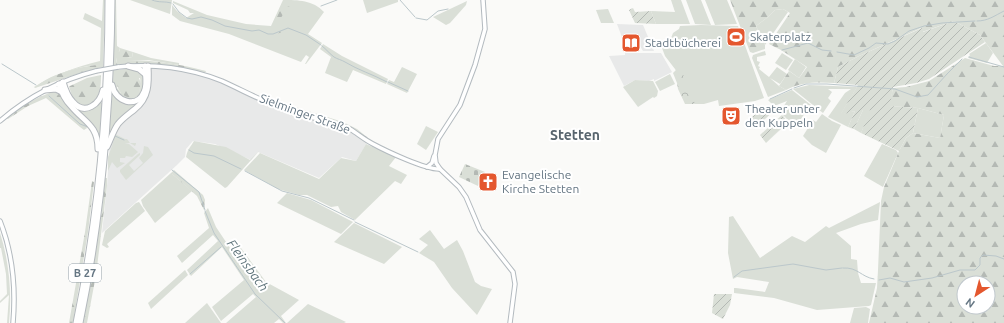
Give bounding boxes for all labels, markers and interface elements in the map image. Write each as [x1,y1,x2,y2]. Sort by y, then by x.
sports icon: Skaterplatz [725,26,747,48]
place label: Skaterplatz [750,30,811,43]
library icon: Stadtbücherei [620,32,642,54]
place label: Stadtbücherei [645,36,721,49]
street label: Sielminger Straße [258,91,352,136]
place label: Theater unter den Kuppeln [745,102,820,129]
theatre icon: Theater unter den Kuppeln [720,105,742,127]
district label: Stetten [550,127,600,143]
place label: Evangelische Kirche Stetten [502,168,579,195]
church icon: Evangelische Kirche Stetten [477,171,499,193]
water label: Fleinsbach [225,237,271,293]
road number: B 27 [69,264,101,282]
north arrow [956,275,996,315]
text: N [963,296,977,310]

